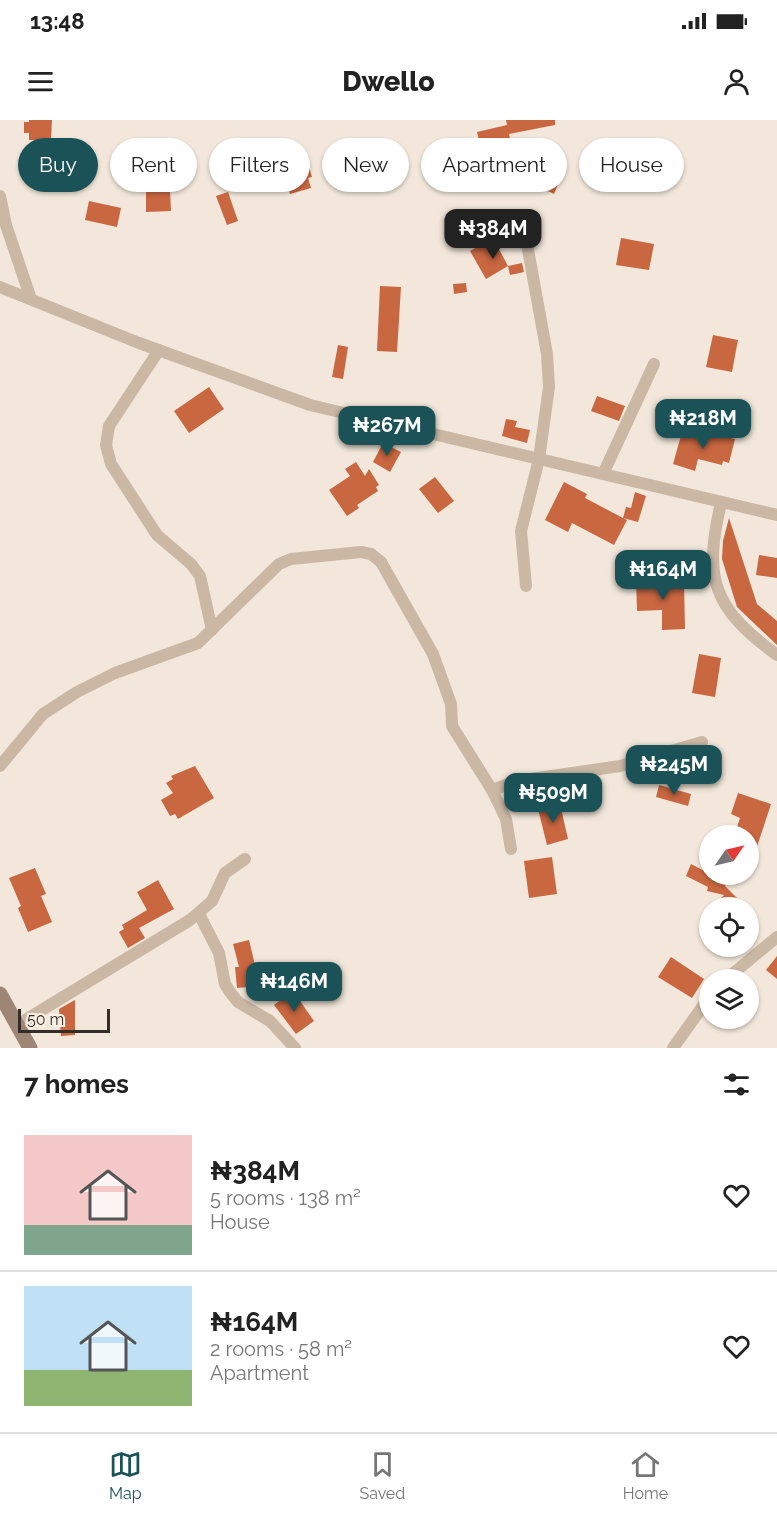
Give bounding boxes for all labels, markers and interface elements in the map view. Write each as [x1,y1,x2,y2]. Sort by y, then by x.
text: 13:48 [30,8,84,34]
icon: menu [24,65,57,98]
icon: person [720,65,753,98]
text: Dwello [342,66,435,97]
chip: Buy [18,138,98,192]
chip: Rent [110,138,197,192]
chip: Filters [209,138,310,192]
chip: New [322,138,409,192]
chip: Apartment [421,138,567,192]
chip: House [579,138,684,192]
pin: ₦384M [451,209,535,260]
text: ₦384M [458,216,528,240]
pin: ₦218M [661,399,745,450]
pin: ₦267M [345,406,429,457]
text: ₦218M [669,406,737,430]
text: ₦267M [352,413,422,437]
pin: ₦164M [621,550,705,601]
text: ₦164M [629,557,697,581]
pin: ₦245M [632,745,716,796]
text: ₦245M [640,752,708,776]
pin: ₦509M [511,773,595,824]
text: ₦509M [518,780,588,804]
north arrow [699,825,759,885]
map controls [699,825,759,1029]
button: locate [699,897,759,957]
pin: ₦146M [252,962,336,1013]
text: ₦146M [260,969,328,993]
button: layers [699,969,759,1029]
scale bar [18,1006,110,1034]
text: 50 m [27,1010,64,1029]
icon: filters [720,1068,753,1101]
text: 7 homes [24,1069,129,1099]
text: ₦384M [210,1156,300,1186]
icon: home [72,1159,144,1231]
icon: heart [720,1179,753,1212]
text: 5 rooms · 138 m² [210,1186,361,1210]
text: House [210,1210,270,1234]
text: ₦164M [210,1307,298,1337]
icon: home [72,1310,144,1382]
icon: heart [720,1330,753,1363]
text: 2 rooms · 58 m² [210,1337,352,1361]
text: Apartment [210,1361,309,1385]
tab: Map [109,1448,142,1503]
tab: Saved [359,1448,405,1503]
tab: Home [623,1448,668,1503]

